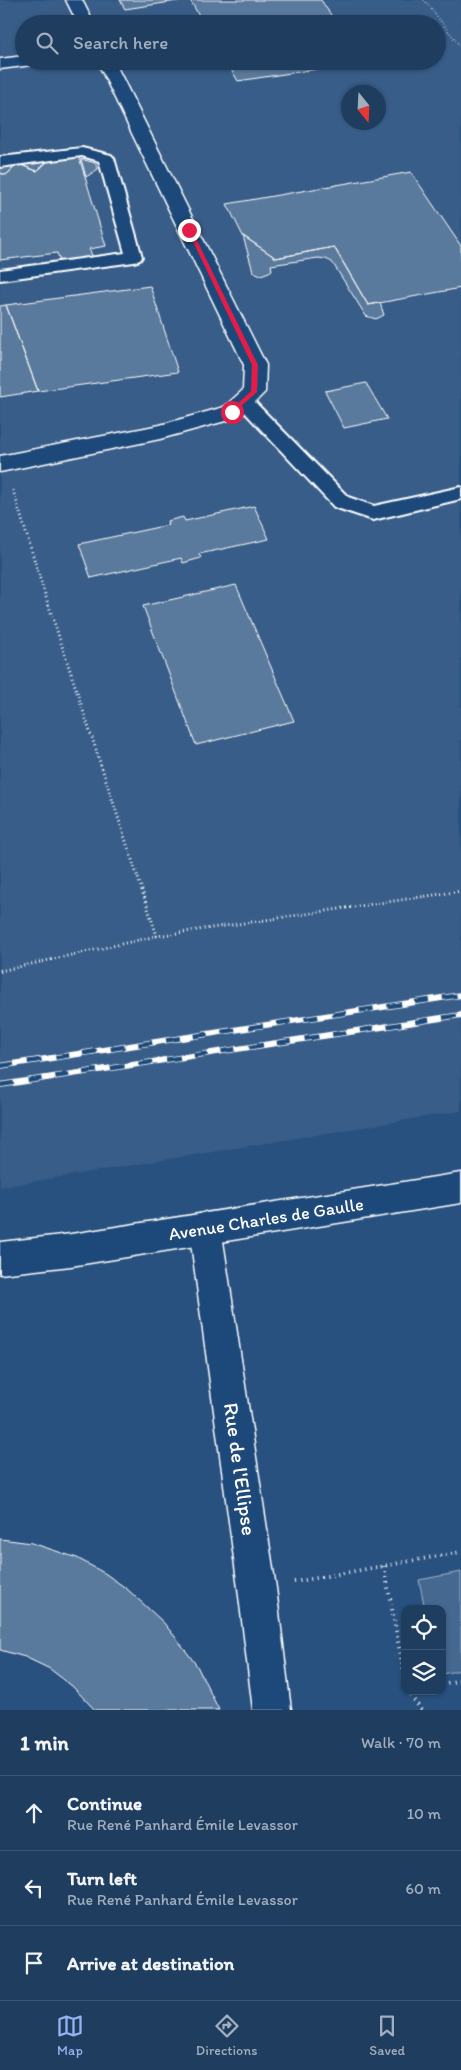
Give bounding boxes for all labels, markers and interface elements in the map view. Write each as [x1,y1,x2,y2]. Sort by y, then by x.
search box [15,15,446,70]
icon: search [33,29,61,57]
text: Search here [73,31,168,54]
north arrow [341,85,386,130]
route end [178,219,201,242]
route start [221,401,244,424]
street label: Avenue Charles de Gaulle [167,1193,365,1245]
street label: Rue de l'Ellipse [219,1401,262,1537]
map controls [401,1605,446,1695]
button: locate [401,1605,446,1650]
button: layers [401,1650,446,1695]
text: 1 min [20,1730,69,1755]
text: Walk · 70 m [361,1733,441,1752]
text: Continue [67,1792,142,1815]
icon: ahead [20,1799,48,1827]
text: 10 m [407,1804,441,1823]
text: Rue René Panhard Émile Levassor [67,1815,298,1834]
text: Turn left [67,1867,137,1890]
icon: left [20,1874,48,1902]
text: 60 m [406,1879,441,1898]
text: Rue René Panhard Émile Levassor [67,1890,298,1909]
icon: arrive [20,1949,48,1977]
text: Arrive at destination [67,1952,234,1975]
tab: Map [56,2012,84,2059]
tab: Directions [196,2012,257,2059]
tab: Saved [369,2012,405,2059]

